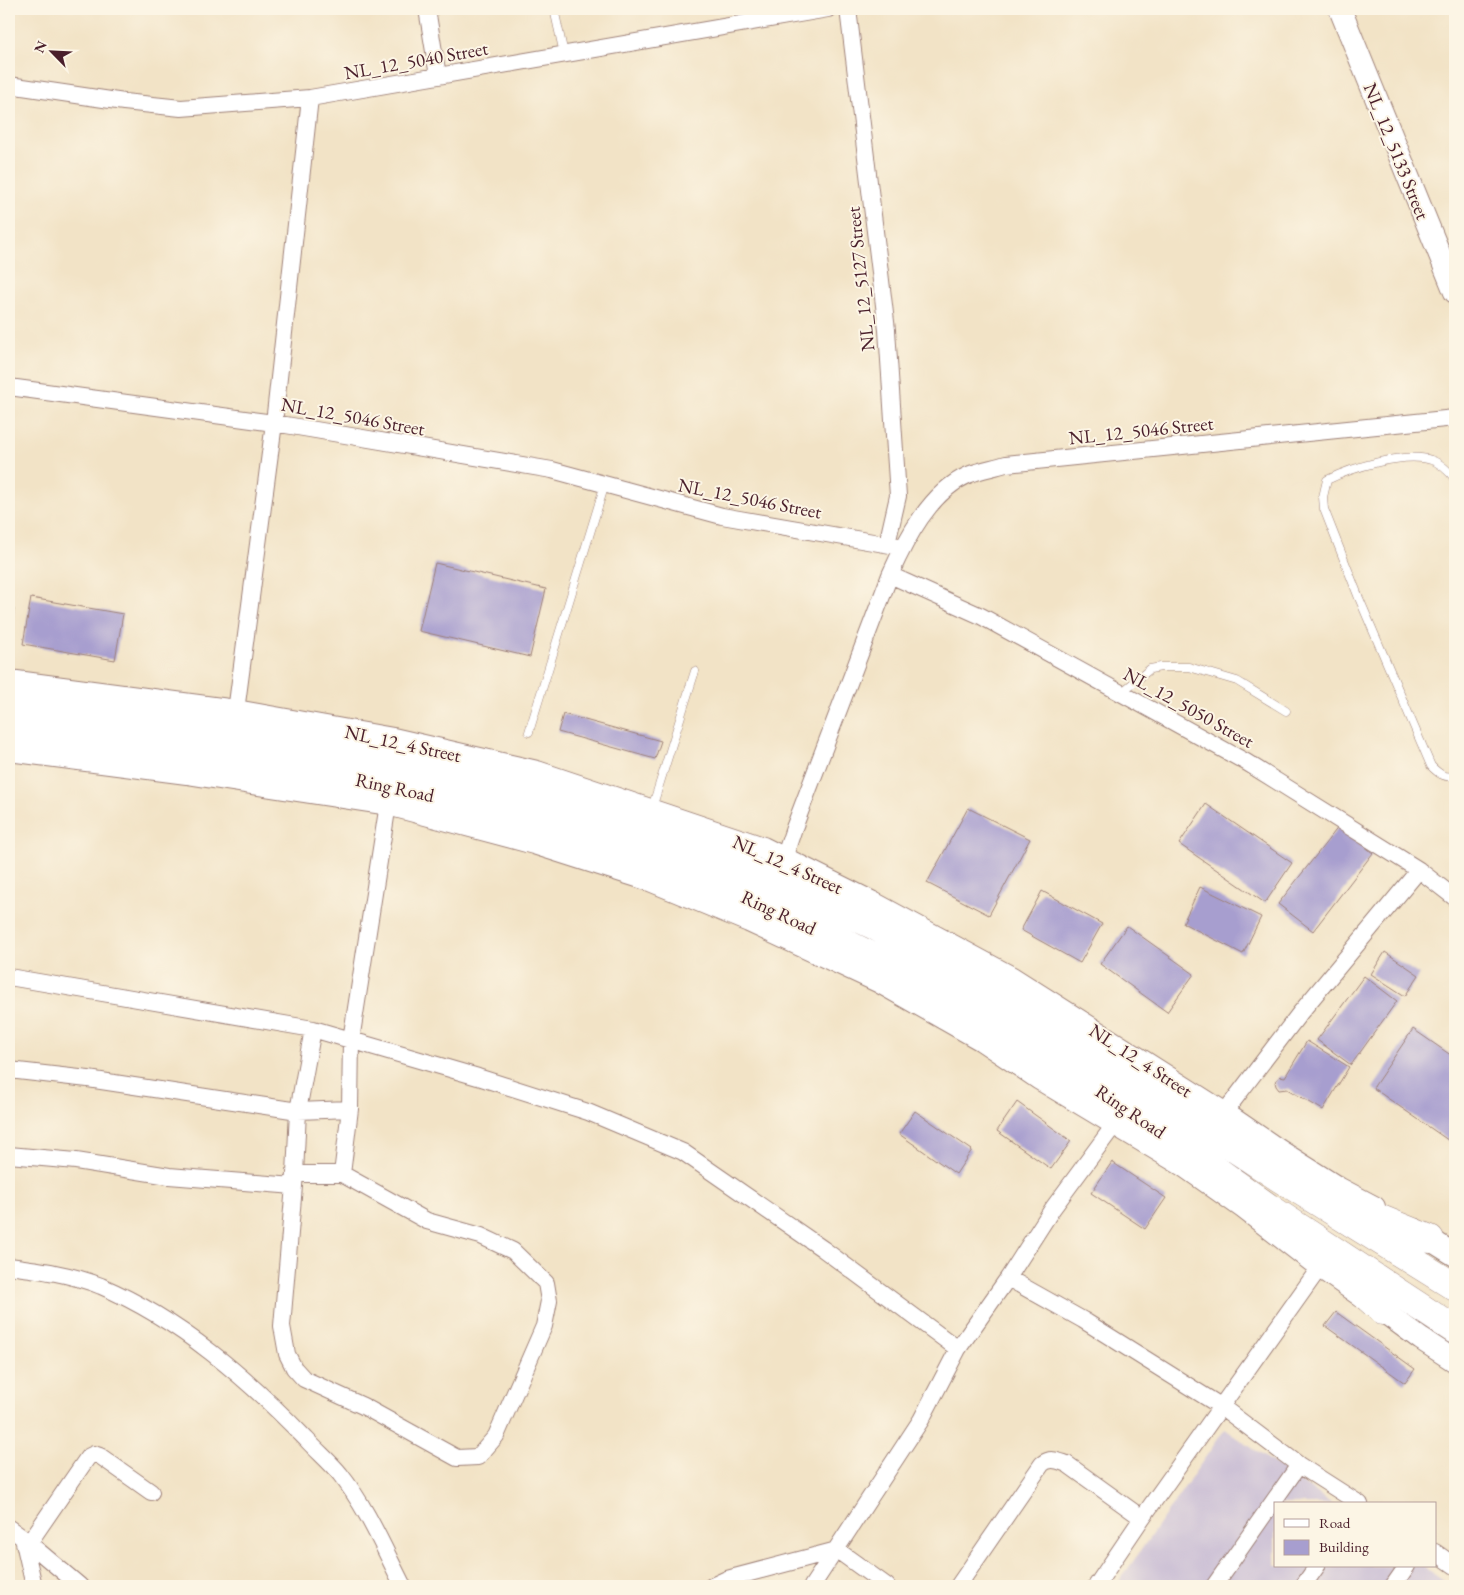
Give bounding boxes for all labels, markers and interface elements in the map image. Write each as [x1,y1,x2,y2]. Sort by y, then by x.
north arrow [28,28,78,78]
street label: NL_12_5040 Street [342,36,490,85]
text: N [30,37,51,56]
street label: NL_12_5133 Street [1358,79,1435,223]
street label: NL_12_5127 Street [840,205,881,353]
street label: NL_12_5046 Street [279,392,427,441]
street label: NL_12_5046 Street [1067,410,1215,451]
street label: NL_12_5046 Street [676,472,824,525]
street label: NL_12_5050 Street [1119,661,1258,754]
street label: NL_12_4 Street [343,719,463,768]
street label: Ring Road [353,767,437,808]
street label: NL_12_4 Street [729,829,847,900]
street label: Ring Road [737,884,821,941]
street label: NL_12_4 Street [1084,1018,1197,1103]
street label: Ring Road [1091,1079,1171,1144]
legend [1274,1502,1436,1568]
text: Road [1319,1513,1351,1532]
text: Building [1319,1537,1369,1556]

